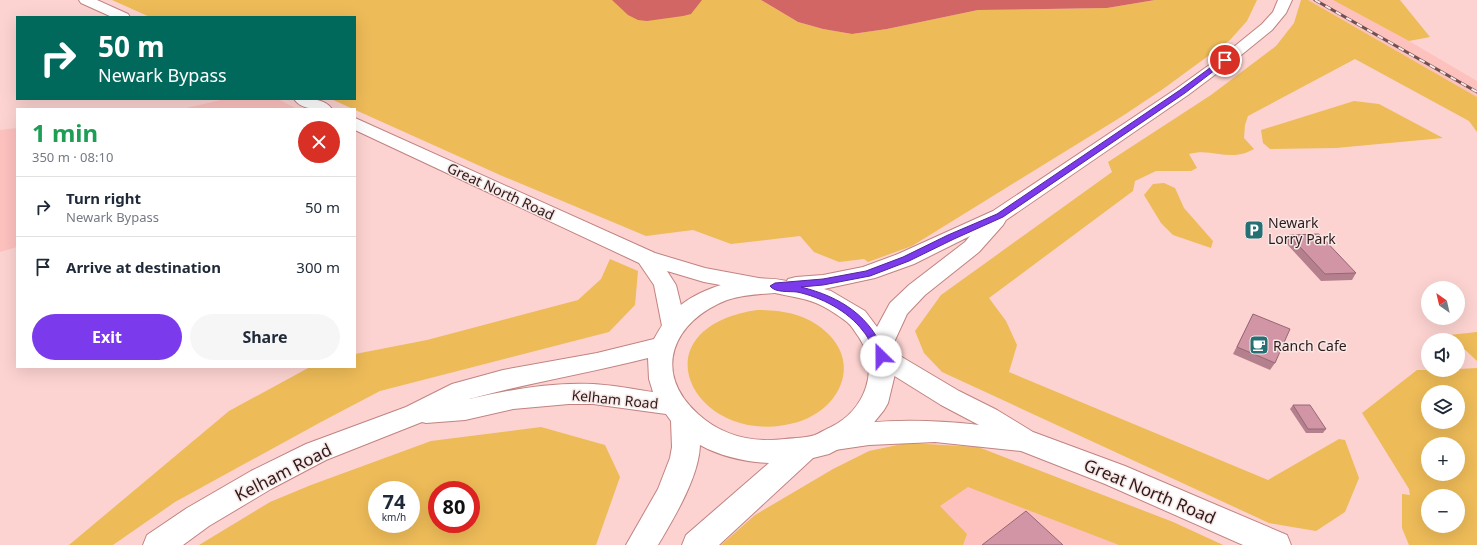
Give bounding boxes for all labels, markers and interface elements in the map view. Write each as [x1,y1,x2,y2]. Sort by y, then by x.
text: 50 m [98,27,165,65]
icon: right [32,32,84,84]
pin [1208,43,1242,77]
icon: arrive [1214,49,1236,71]
text: Newark Bypass [98,63,227,87]
text: 1 min [32,116,98,149]
button: close [298,121,340,163]
text: 350 m · 08:10 [32,148,113,166]
street label: Great North Road [444,158,558,224]
text: Turn right [66,188,141,208]
icon: right [32,196,54,218]
text: 50 m [305,197,340,217]
text: Newark Bypass [66,208,159,226]
place label: Newark Lorry Park [1268,213,1336,248]
parking icon: Newark Lorry Park [1243,219,1265,241]
icon: arrive [32,256,54,278]
text: Arrive at destination [66,257,221,277]
text: 300 m [296,257,340,277]
north arrow [1421,281,1465,325]
map controls [1421,281,1465,533]
button: Exit [32,314,182,360]
button: Share [190,314,340,360]
button: sound [1421,333,1465,377]
cafe icon: Ranch Cafe [1248,334,1270,356]
position arrow [860,335,902,377]
place label: Ranch Cafe [1273,336,1347,355]
street label: Kelham Road [571,385,659,413]
button: layers [1421,385,1465,429]
button: + [1421,437,1465,481]
street label: Kelham Road [231,438,335,506]
street label: Great North Road [1081,453,1219,529]
speed limit sign: 80 [428,481,480,533]
text: 74 [383,488,405,515]
button: − [1421,489,1465,533]
text: km/h [382,510,406,524]

